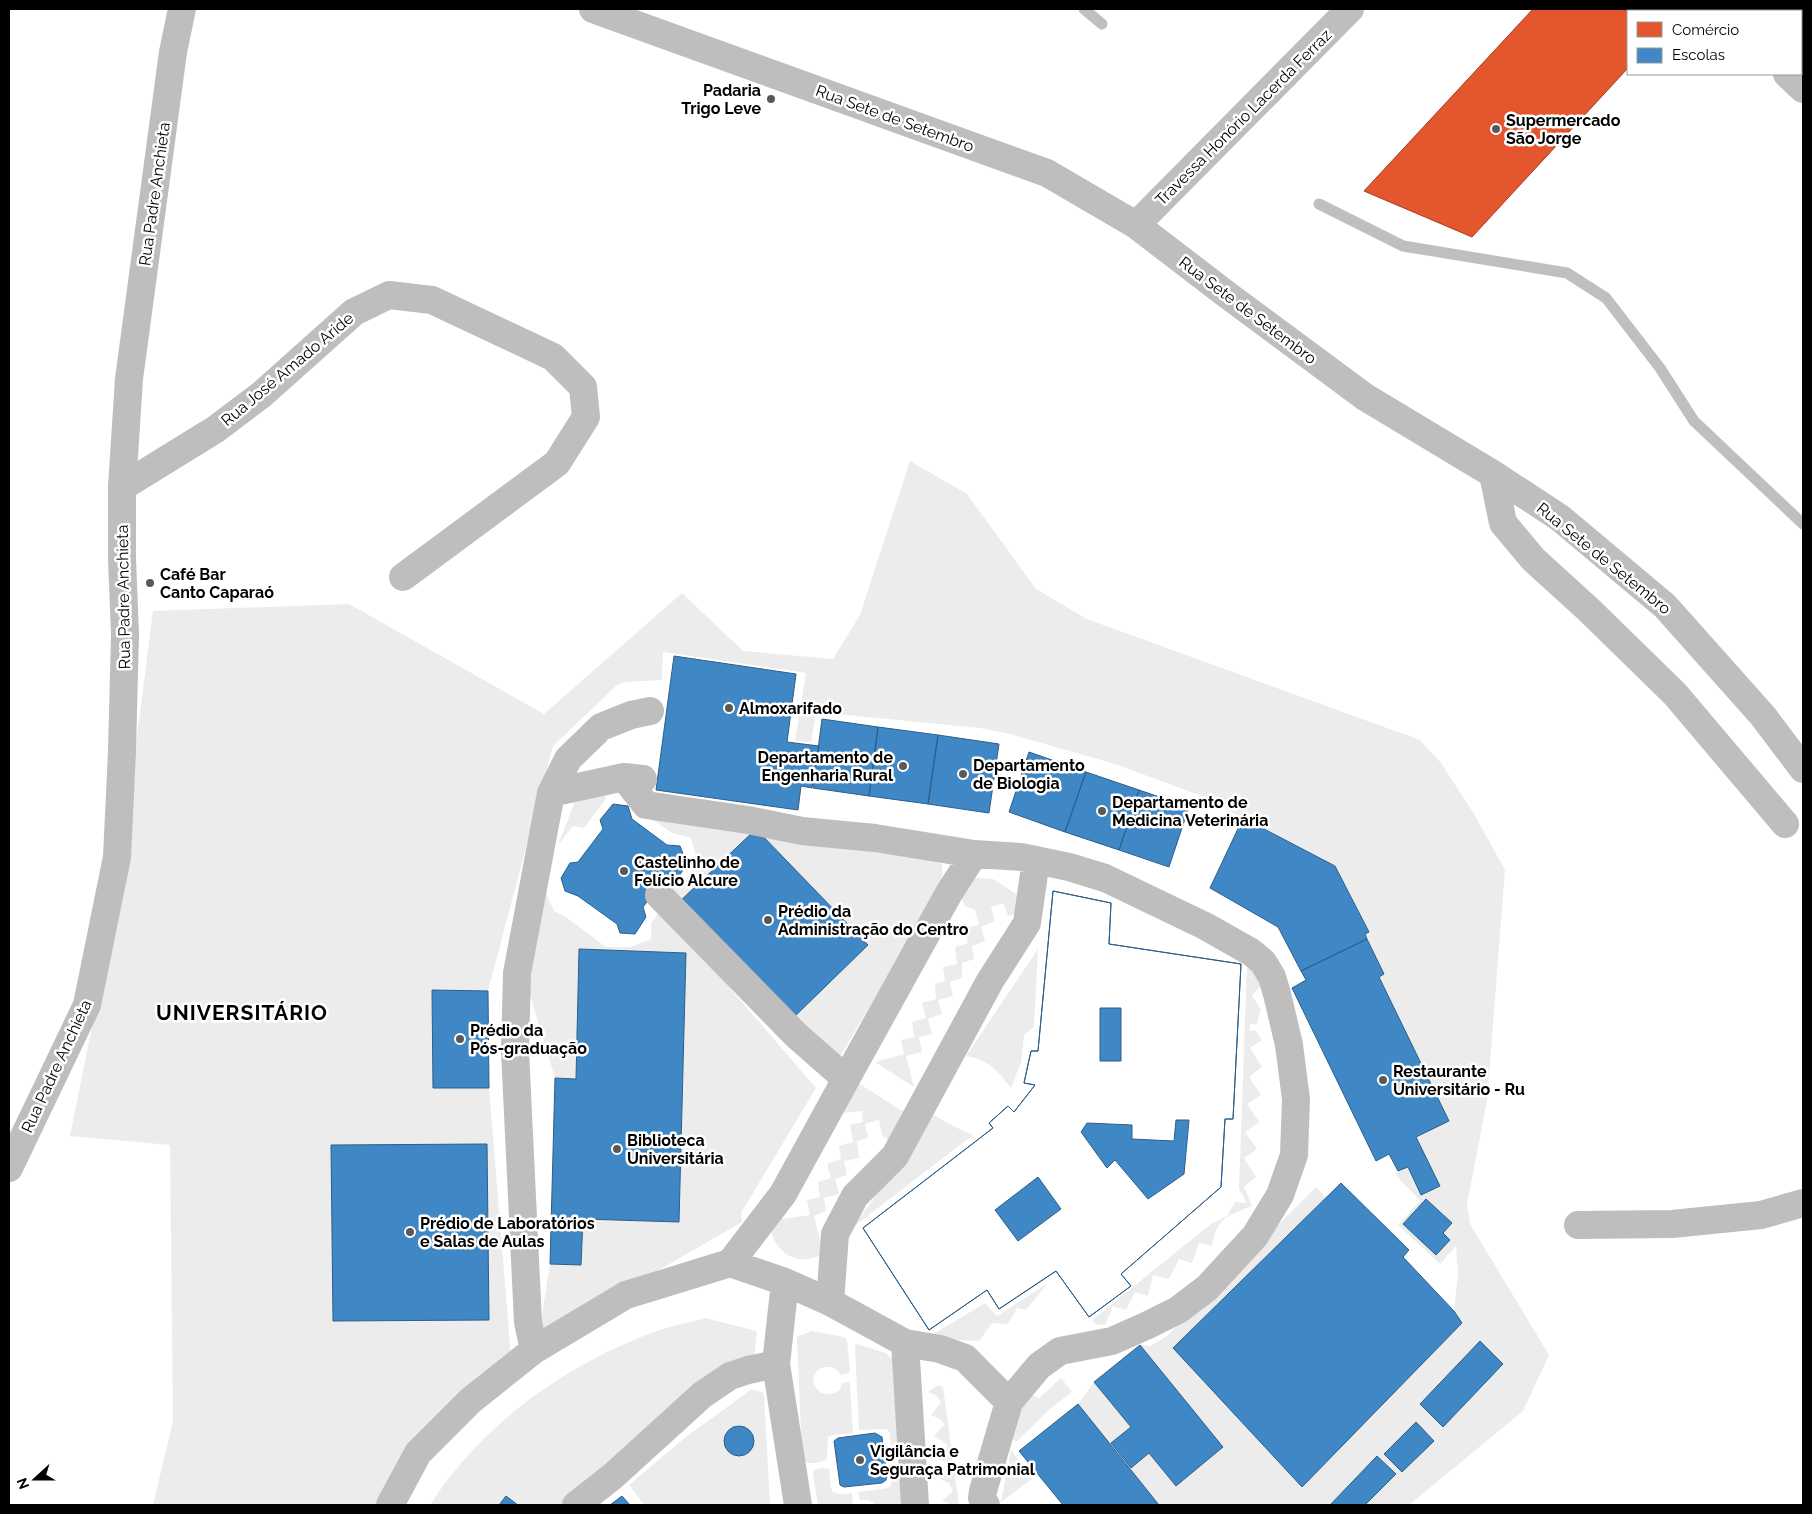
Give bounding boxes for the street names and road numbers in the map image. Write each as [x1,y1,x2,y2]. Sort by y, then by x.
street label: Travessa Honório Lacerda Ferraz [1151,25,1335,209]
street label: Rua Sete de Setembro [813,81,976,156]
street label: Rua Padre Anchieta [135,121,174,267]
street label: Rua Sete de Setembro [1175,253,1320,368]
street label: Rua José Amado Aride [217,309,357,430]
street label: Rua Sete de Setembro [1533,498,1675,618]
street label: Rua Padre Anchieta [113,525,134,669]
street label: Rua Padre Anchieta [17,997,96,1136]

